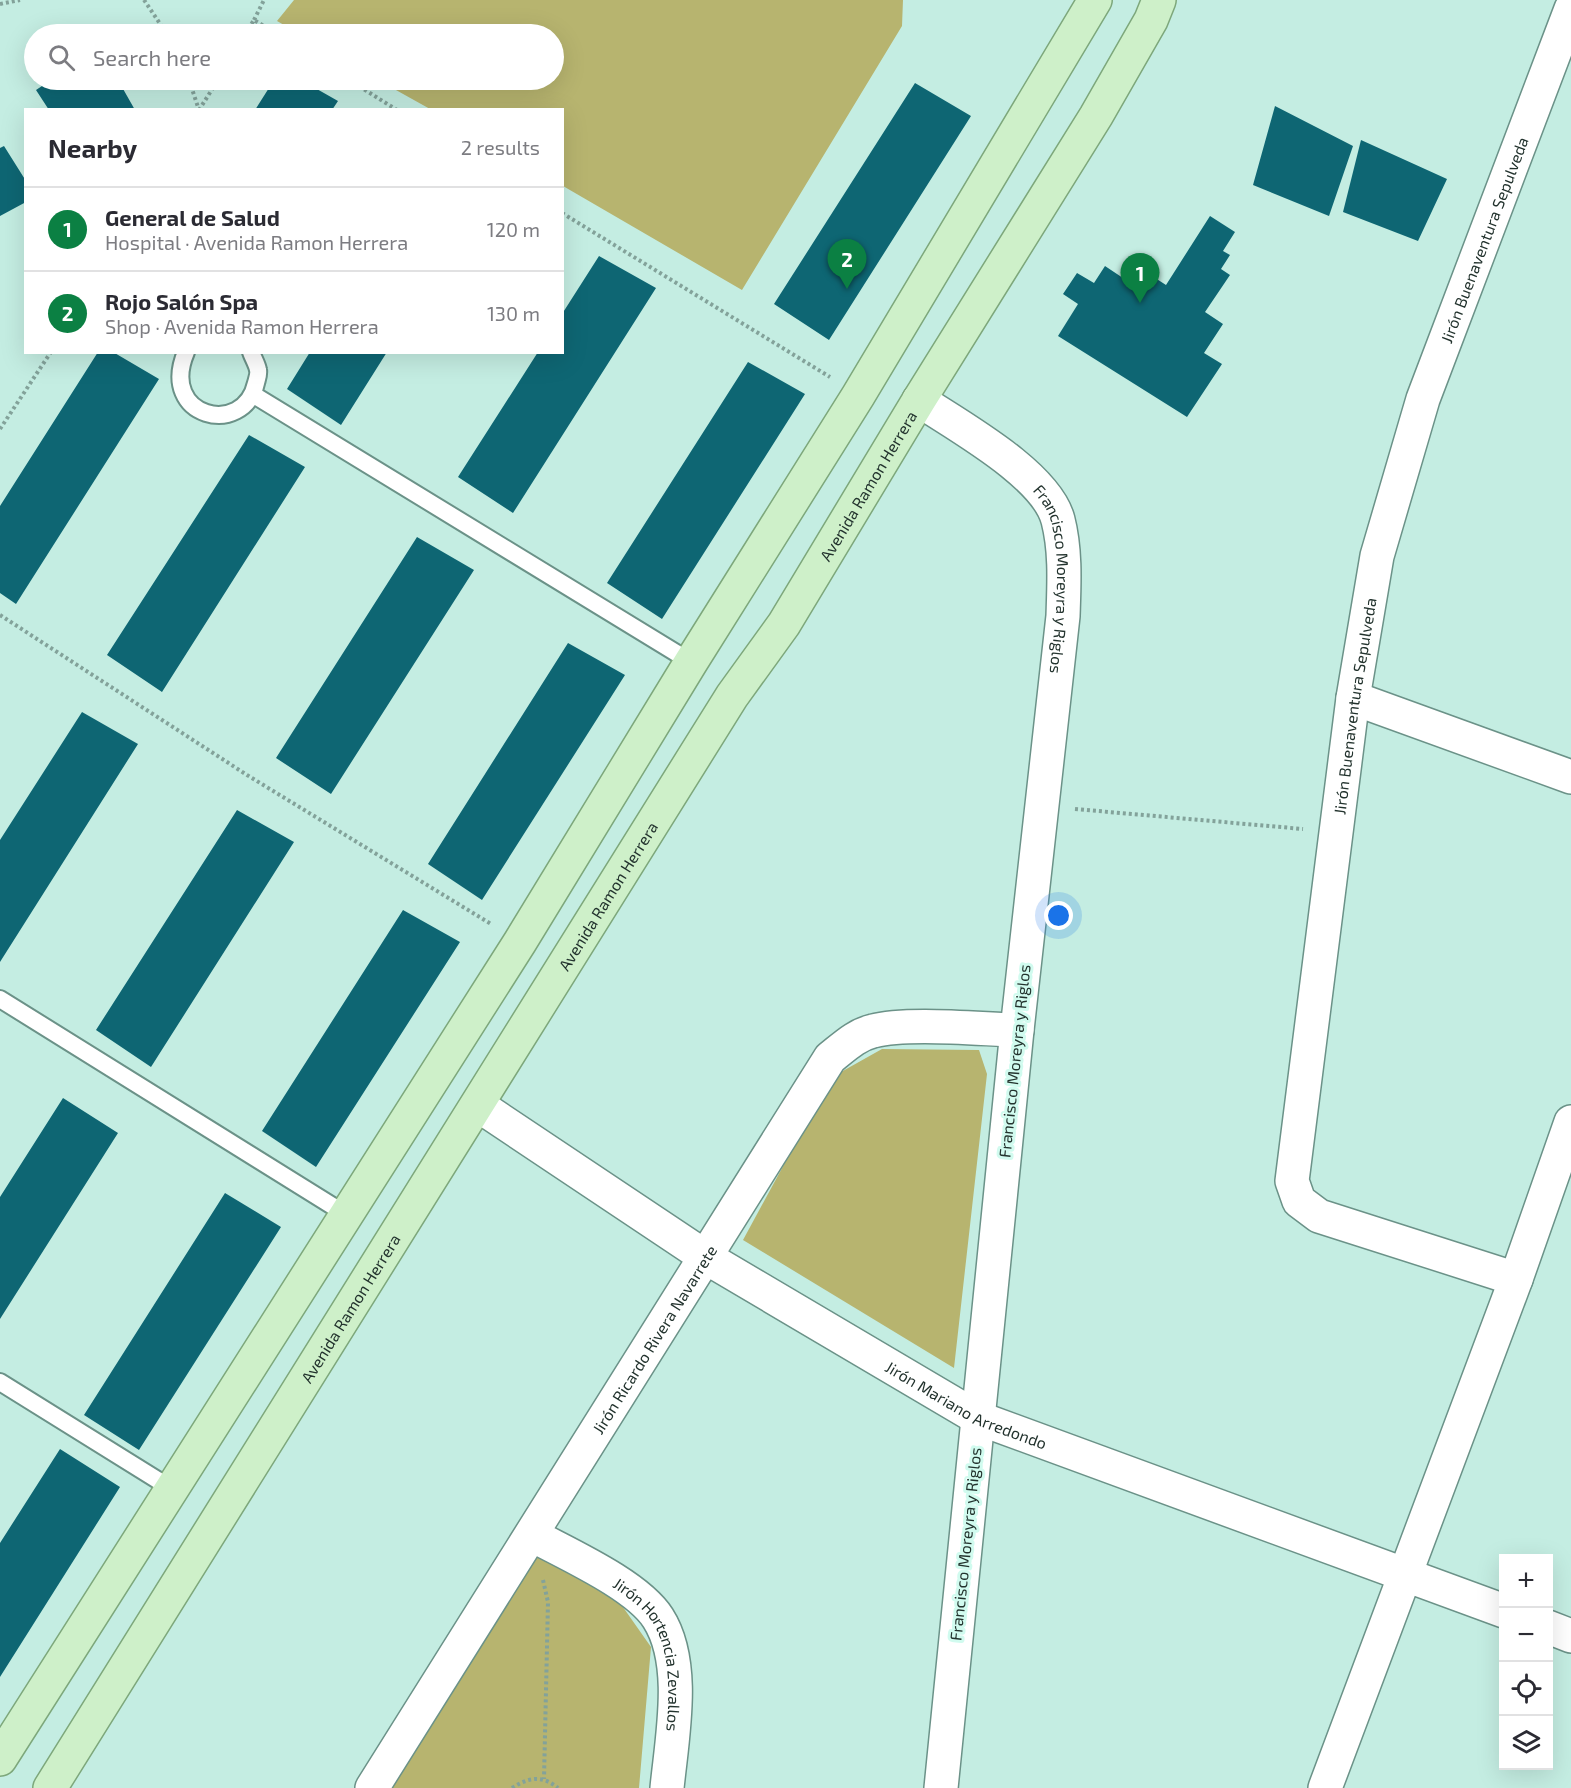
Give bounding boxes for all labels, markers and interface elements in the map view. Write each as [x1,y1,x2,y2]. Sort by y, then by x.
search box [24,24,564,90]
icon: search [45,41,78,74]
text: Search here [93,44,211,70]
text: Nearby [48,132,137,163]
street label: Jirón Buenaventura Sepulveda [1436,134,1531,345]
text: 2 results [461,135,540,159]
text: General de Salud [105,204,280,230]
text: 1 [63,217,72,241]
text: 120 m [487,217,540,241]
text: Hospital · Avenida Ramon Herrera [105,230,408,254]
pin: 2 [828,240,866,289]
pin: 1 [1120,254,1160,303]
text: Rojo Salón Spa [105,288,258,314]
text: 2 [62,301,73,325]
text: 130 m [487,301,540,325]
text: Shop · Avenida Ramon Herrera [105,314,379,338]
street label: Avenida Ramon Herrera [815,407,920,564]
street label: Francisco Moreyra y Riglos [1030,480,1073,675]
street label: Jirón Buenaventura Sepulveda [1329,596,1379,816]
street label: Avenida Ramon Herrera [554,818,661,974]
your location [1044,901,1073,930]
street label: Francisco Moreyra y Riglos [994,963,1034,1159]
street label: Avenida Ramon Herrera [296,1230,403,1386]
street label: Jirón Ricardo Rivera Navarrete [587,1241,720,1437]
street label: Jirón Mariano Arredondo [883,1356,1050,1452]
street label: Francisco Moreyra y Riglos [945,1446,985,1642]
map controls [1499,1554,1553,1770]
button: + [1499,1554,1553,1608]
street label: Jirón Hortencia Zevallos [610,1573,685,1732]
button: − [1499,1608,1553,1662]
button: locate [1499,1662,1553,1716]
button: layers [1499,1716,1553,1770]

